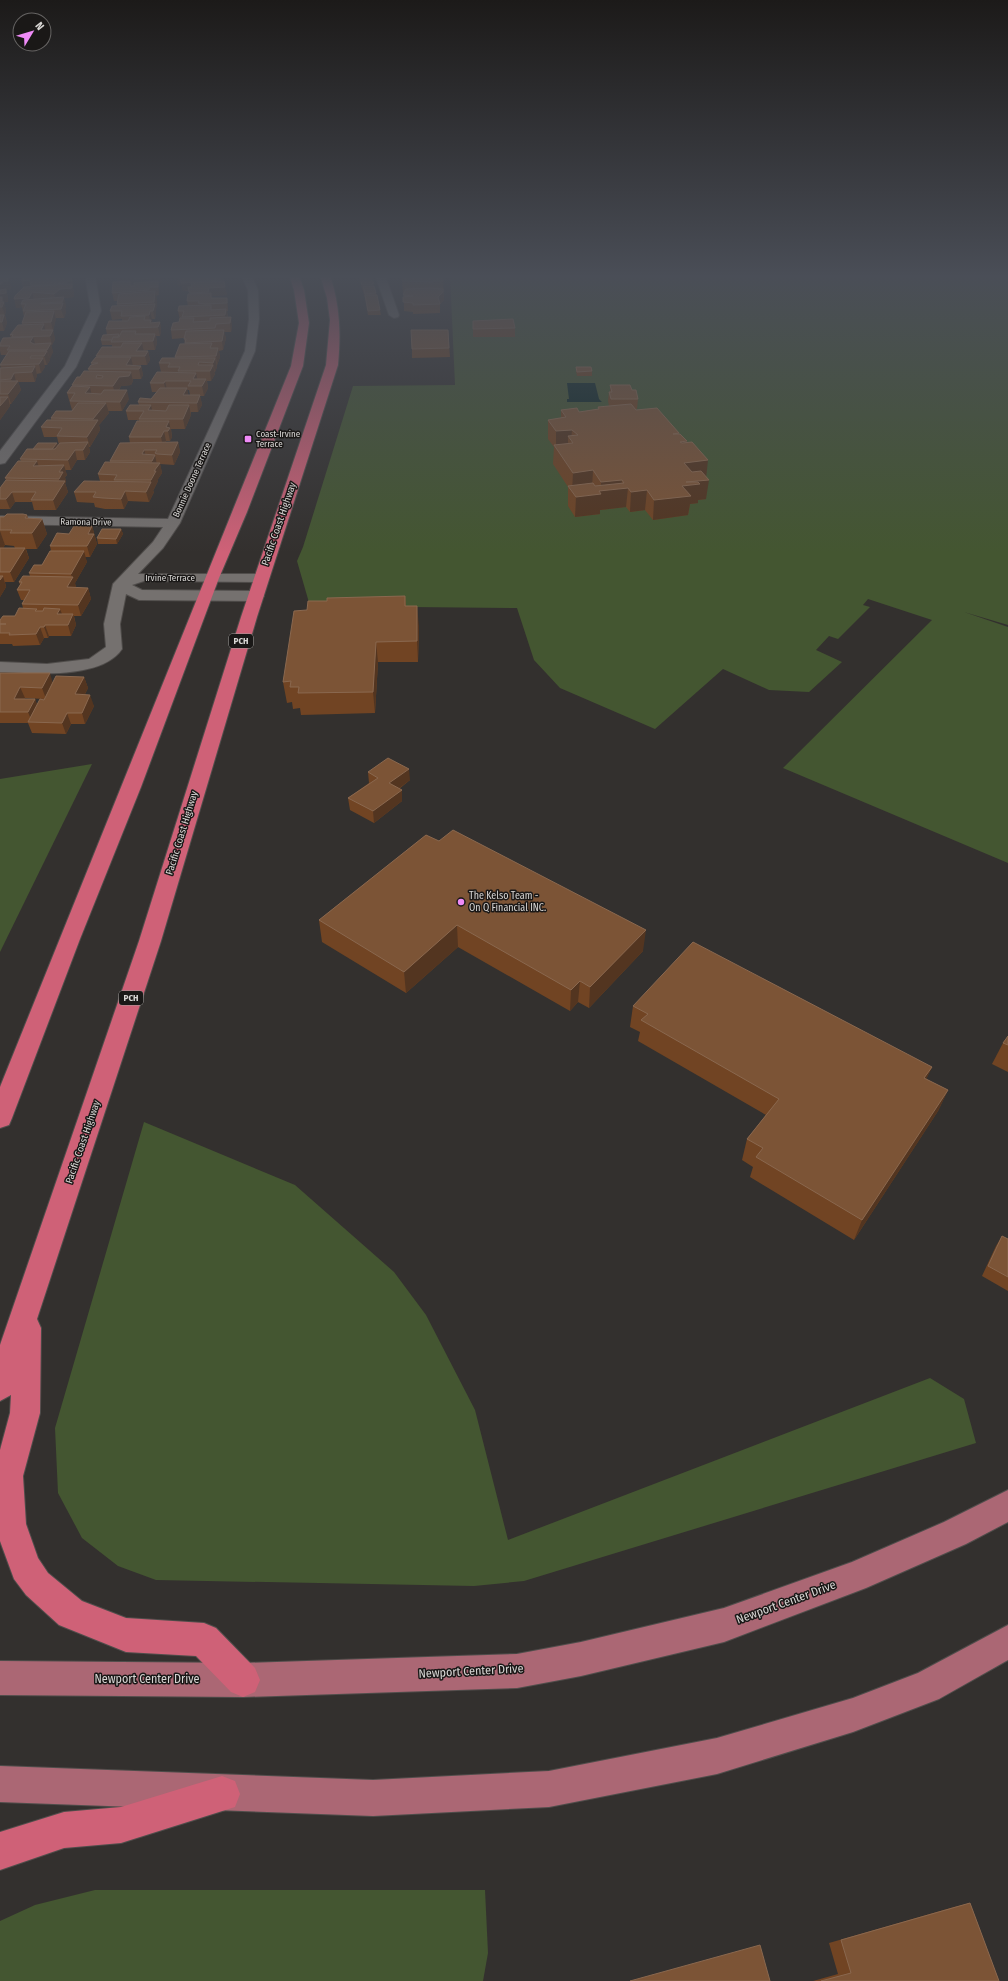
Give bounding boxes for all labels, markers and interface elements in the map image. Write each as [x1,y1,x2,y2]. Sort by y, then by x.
north arrow [12,12,52,52]
text: N [32,20,47,33]
place label: Coast-Irvine Terrace [256,429,301,449]
marker: Coast-Irvine Terrace [243,434,253,444]
street label: Bonnie Doone Terrace [171,441,213,519]
street label: Pacific Coast Highway [259,480,299,567]
street label: Ramona Drive [60,517,112,527]
street label: Irvine Terrace [145,573,195,583]
road number: PCH [229,634,253,648]
street label: Pacific Coast Highway [164,789,201,876]
place label: The Kelso Team - On Q Financial INC. [469,890,546,914]
marker: The Kelso Team - On Q Financial INC. [456,897,466,907]
road number: PCH [119,991,143,1005]
street label: Pacific Coast Highway [63,1098,103,1185]
street label: Newport Center Drive [734,1577,838,1627]
street label: Newport Center Drive [418,1661,524,1681]
street label: Newport Center Drive [95,1672,200,1686]

